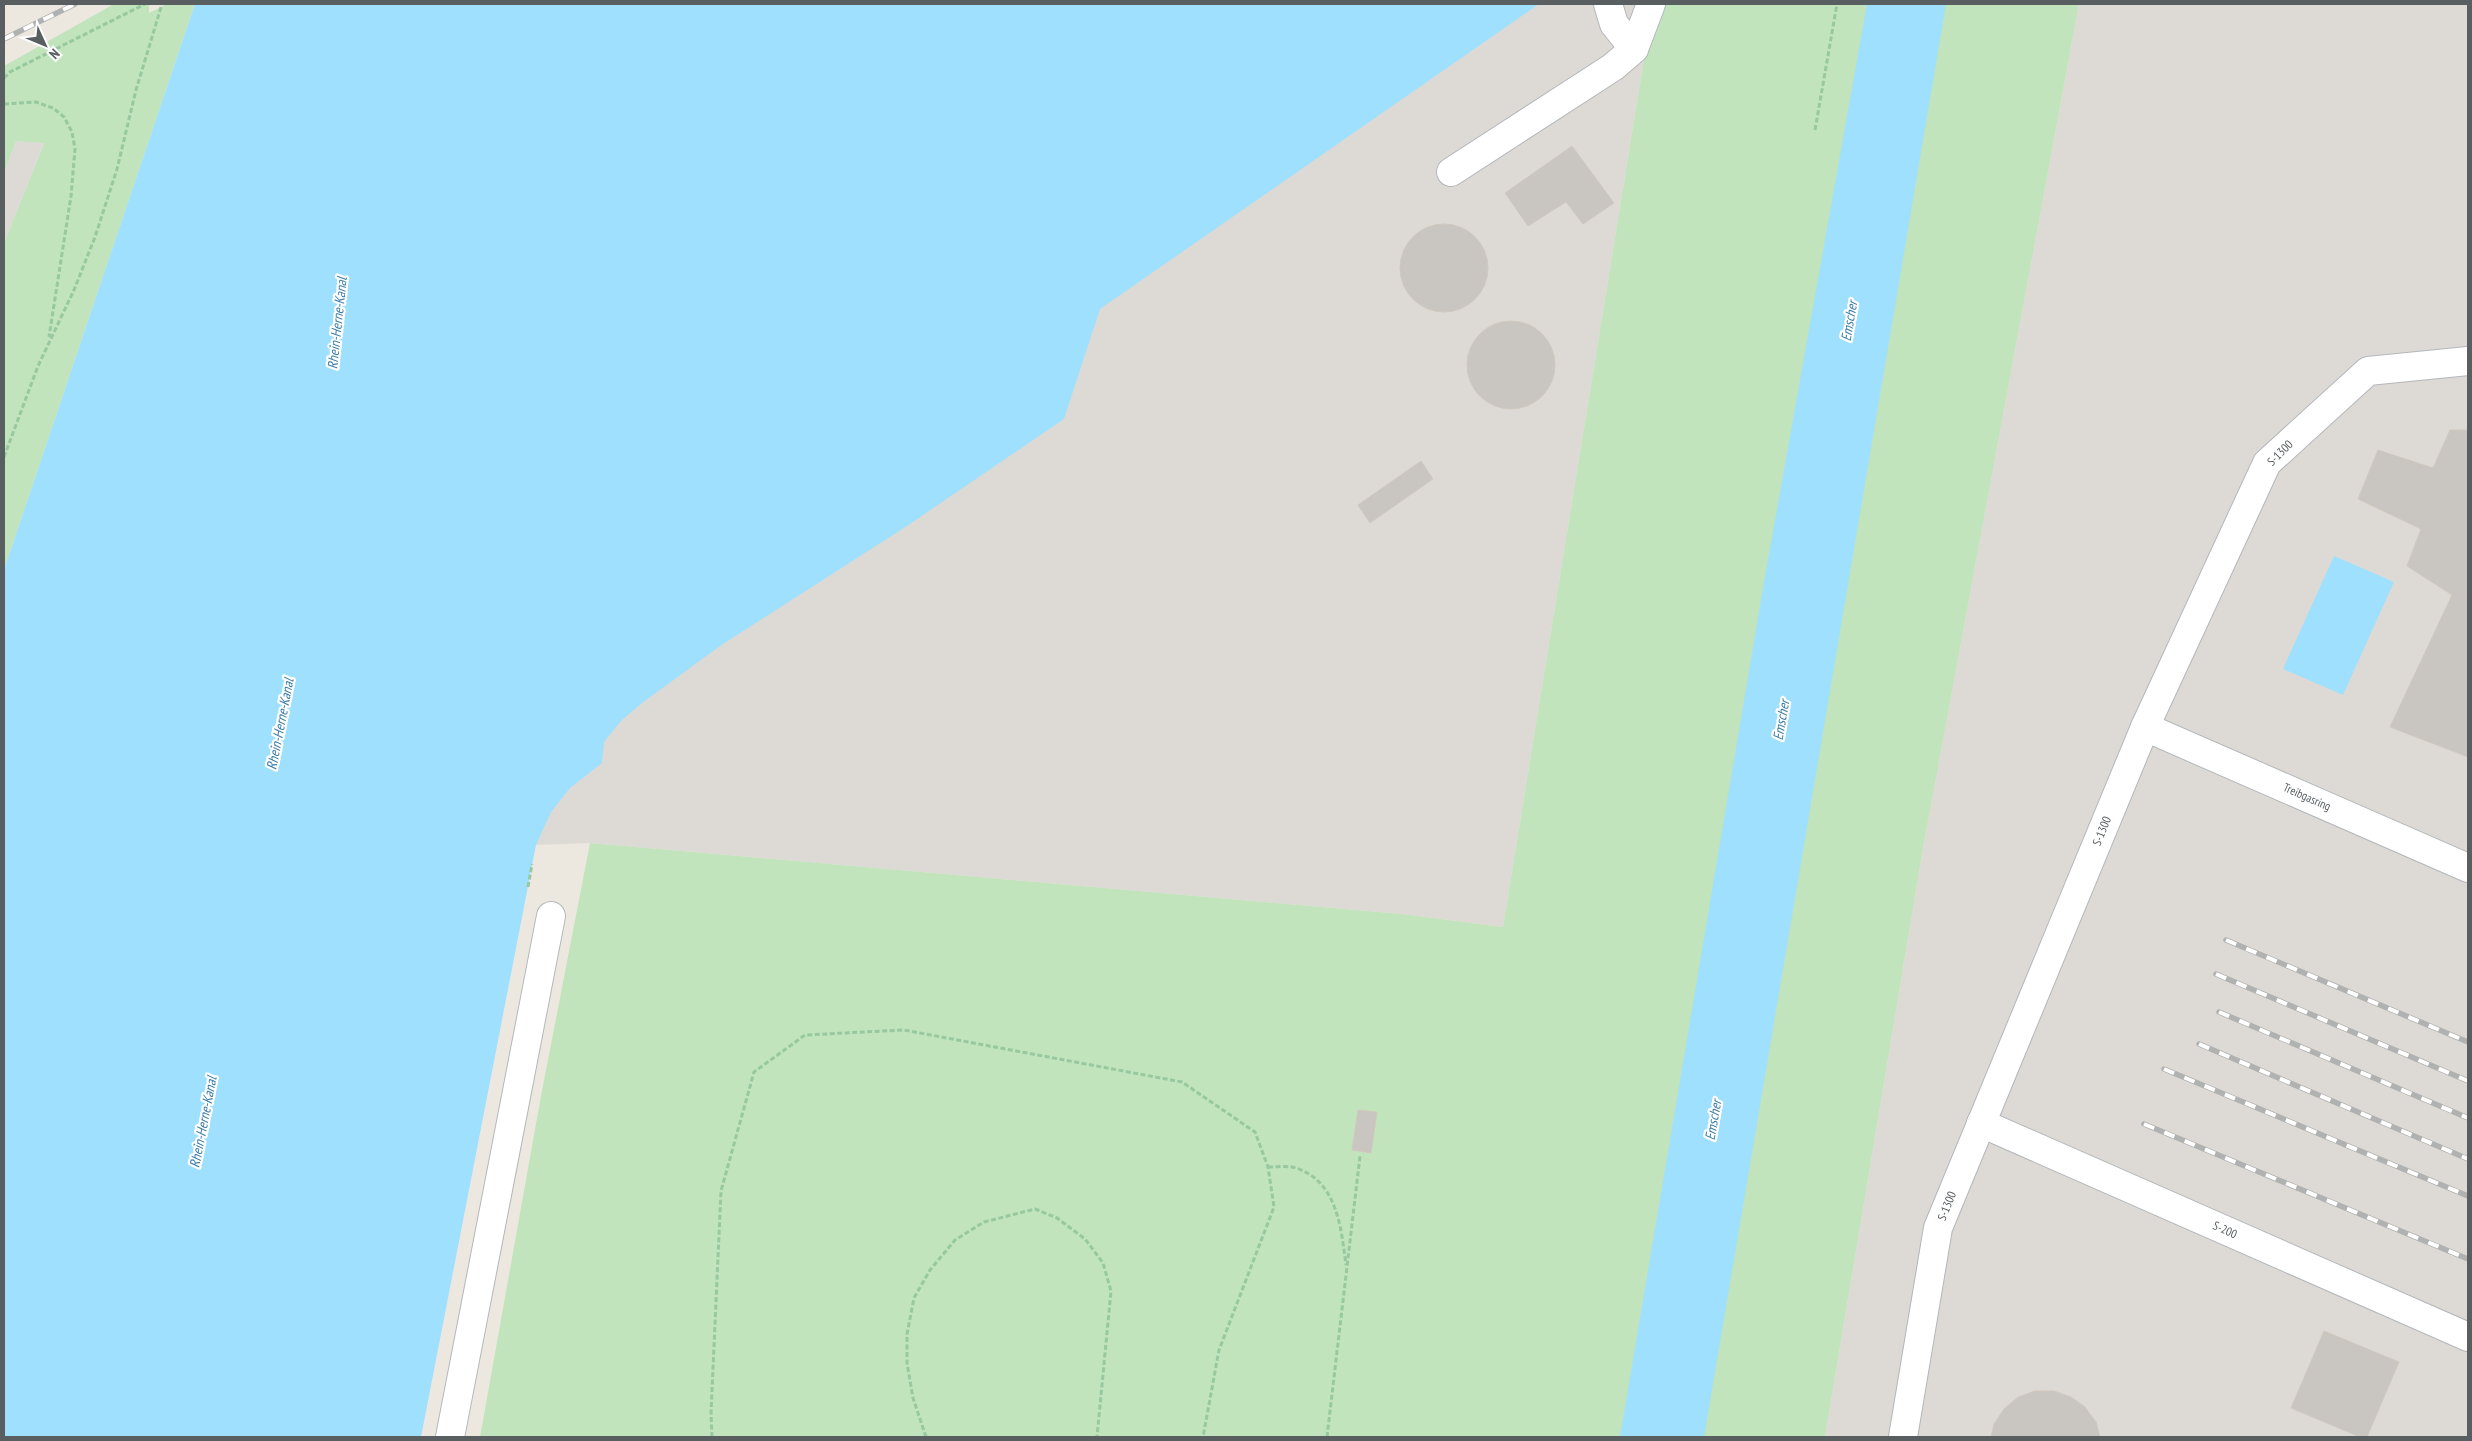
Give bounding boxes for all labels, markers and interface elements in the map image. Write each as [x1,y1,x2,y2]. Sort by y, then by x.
north arrow [20,20,70,70]
text: N [45,45,63,63]
water label: Rhein-Herne-Kanal [323,274,351,370]
water label: Emscher [1837,297,1862,343]
street label: S-1300 [2264,437,2296,469]
water label: Rhein-Herne-Kanal [262,675,298,771]
water label: Emscher [1769,696,1794,742]
street label: Treibgasring [2281,779,2333,814]
street label: S-1300 [2089,814,2114,848]
water label: Rhein-Herne-Kanal [185,1073,221,1169]
water label: Emscher [1701,1096,1726,1142]
street label: S-1300 [1934,1189,1959,1223]
street label: S-200 [2211,1218,2240,1241]

